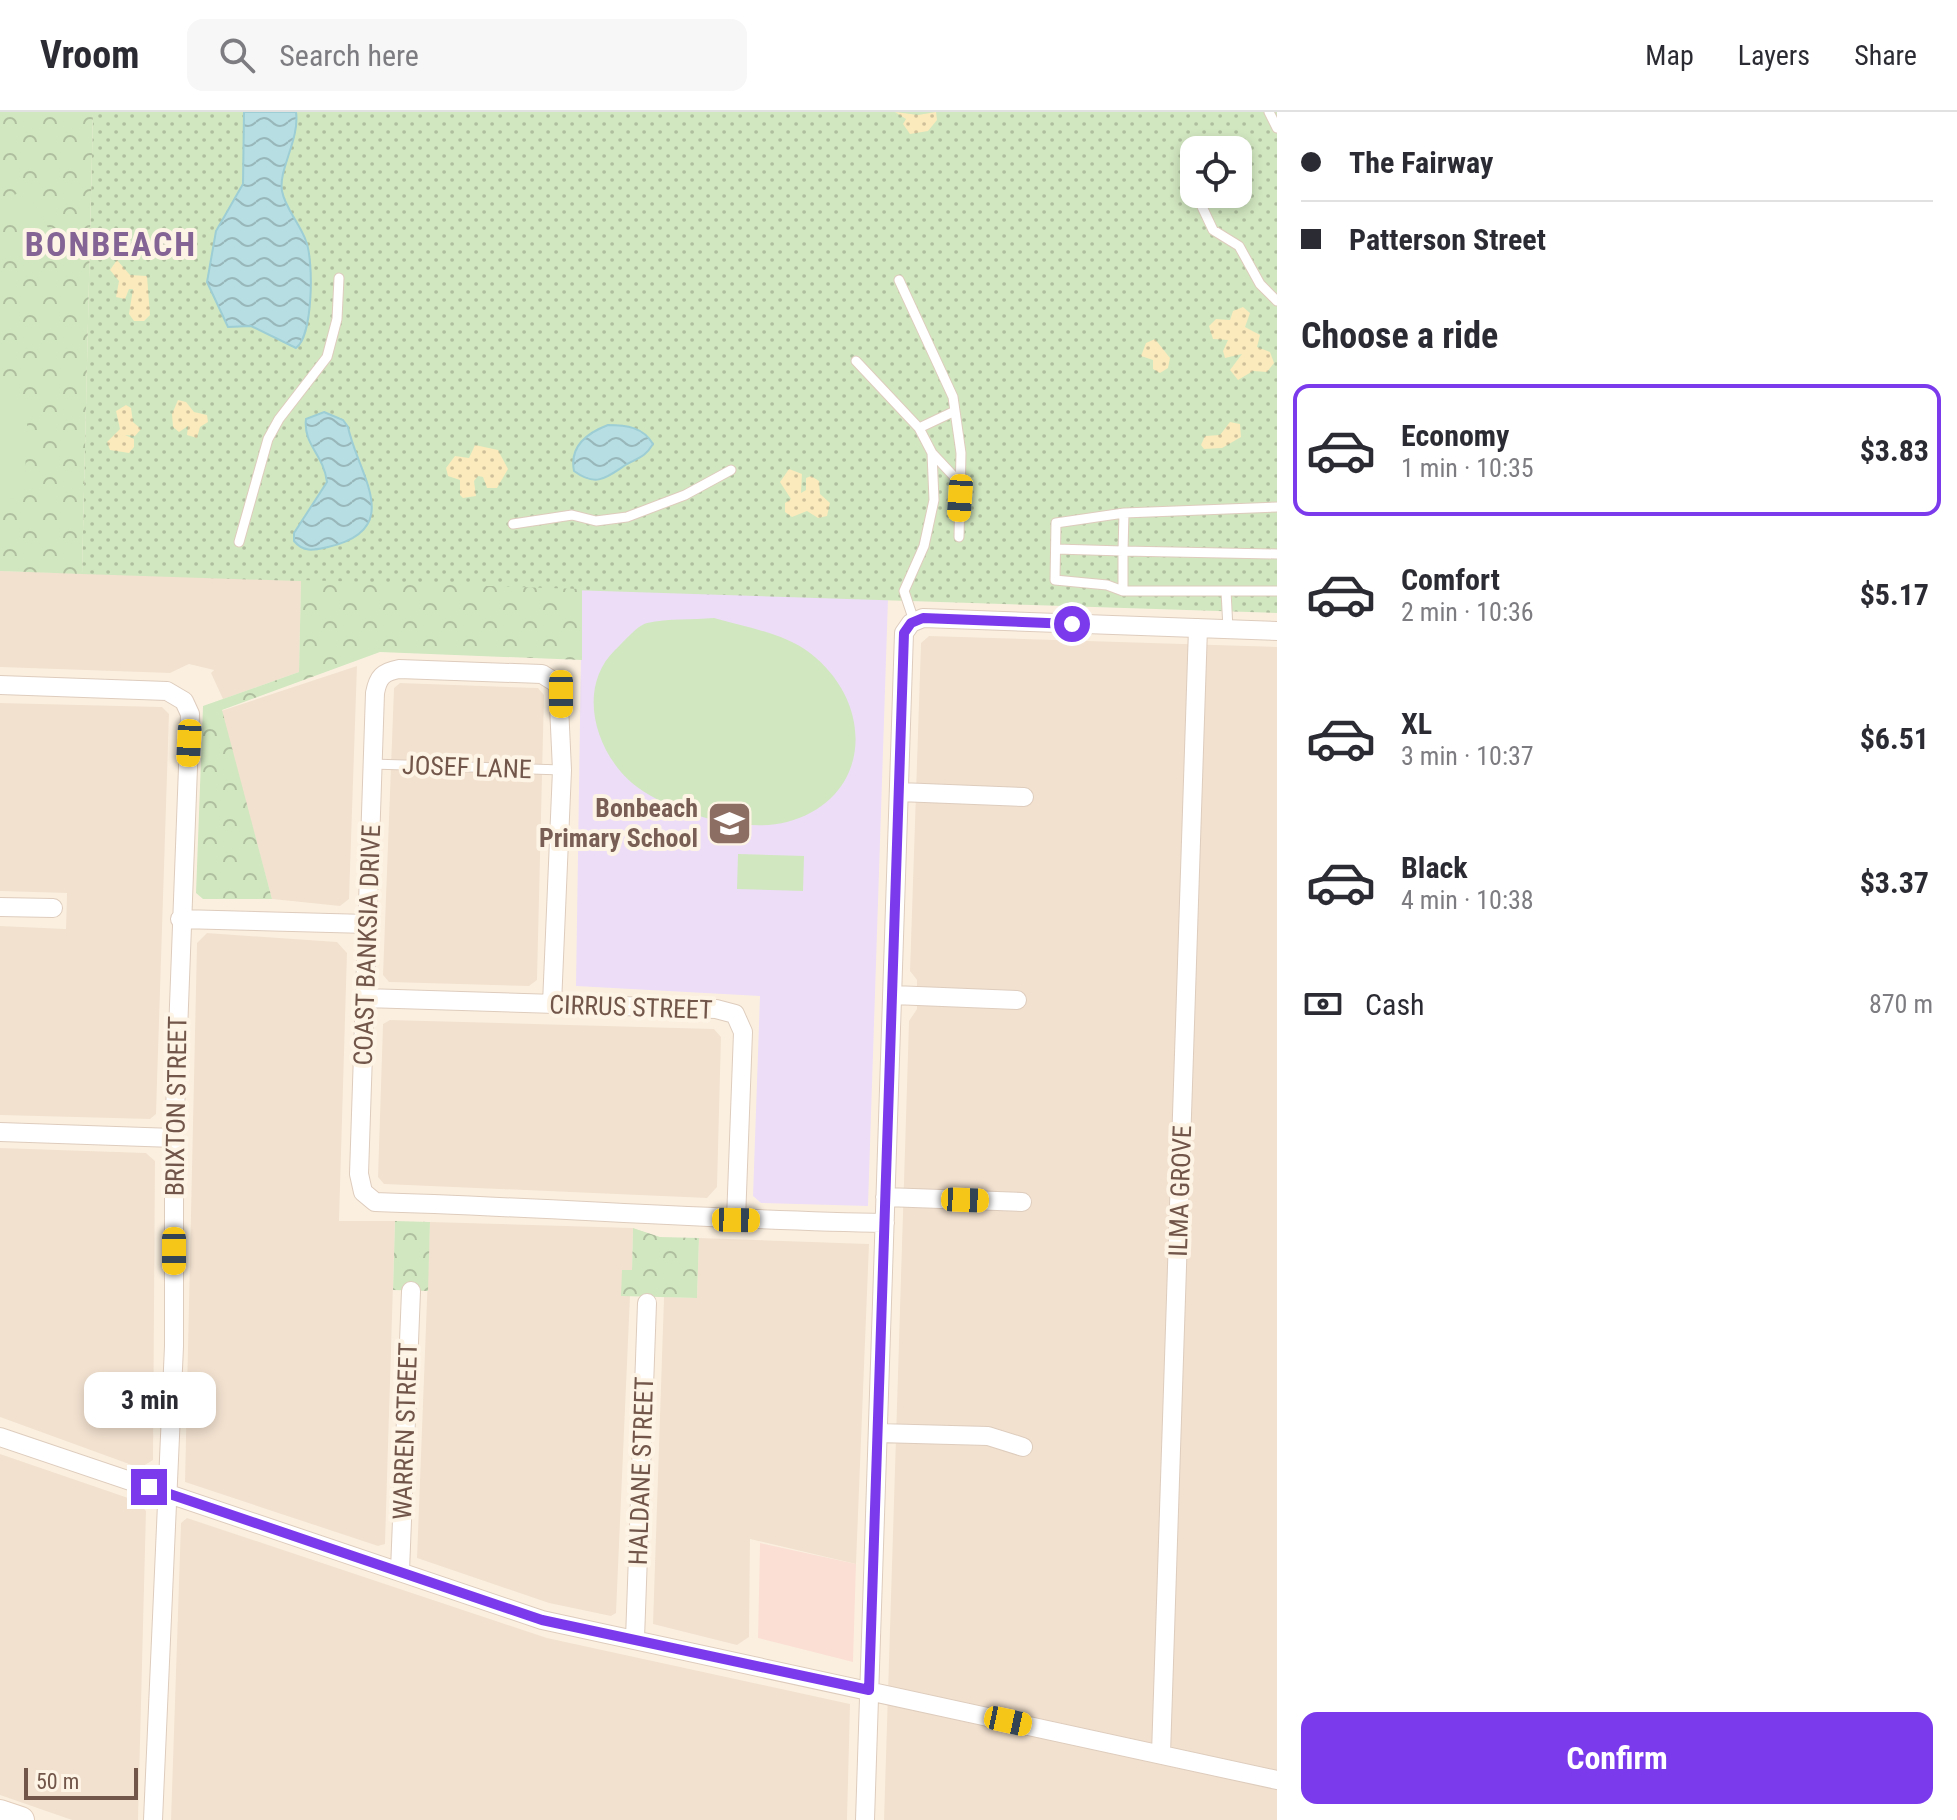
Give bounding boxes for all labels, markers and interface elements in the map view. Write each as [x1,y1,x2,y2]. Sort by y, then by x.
search box [187,19,747,91]
text: Vroom [40,33,139,77]
icon: search [215,33,259,77]
text: Search here [279,38,419,73]
text: Map [1645,39,1694,72]
text: Layers [1738,39,1810,72]
text: Share [1854,39,1917,72]
map controls [1180,136,1252,208]
button: locate [1180,136,1252,208]
text: The Fairway [1349,145,1493,180]
text: Patterson Street [1349,222,1546,257]
district label: BONBEACH [25,224,197,264]
text: Choose a ride [1301,315,1498,357]
icon: car [1305,414,1377,486]
text: Economy [1401,418,1509,453]
text: $3.83 [1860,433,1929,468]
text: 1 min · 10:35 [1401,453,1534,483]
car [946,473,974,523]
icon: car [1305,558,1377,630]
text: Comfort [1401,562,1500,597]
text: $5.17 [1860,577,1929,612]
text: 2 min · 10:36 [1401,597,1534,627]
route start [1054,606,1090,642]
car [549,670,573,718]
icon: car [1305,702,1377,774]
text: XL [1401,706,1432,741]
car [176,718,202,768]
text: $6.51 [1860,721,1929,756]
text: 3 min · 10:37 [1401,741,1534,771]
street label: JOSEF LANE [402,750,532,784]
place label: Bonbeach Primary School [539,793,698,853]
school or university icon: Bonbeach Primary School [705,799,753,847]
street label: COAST BANKSIA DRIVE [348,824,386,1066]
icon: car [1305,846,1377,918]
text: Black [1401,850,1468,885]
text: $3.37 [1860,865,1929,900]
text: 4 min · 10:38 [1401,885,1534,915]
icon: cash [1301,982,1345,1026]
text: Cash [1365,987,1425,1022]
street label: CIRRUS STREET [549,989,713,1025]
text: 870 m [1869,989,1933,1019]
street label: BRIXTON STREET [159,1016,193,1196]
street label: ILMA GROVE [1163,1125,1197,1257]
car [941,1187,989,1213]
car [712,1208,760,1232]
car [162,1227,186,1275]
street label: WARREN STREET [387,1342,423,1520]
callout: 3 min [83,1371,215,1427]
street label: HALDANE STREET [623,1376,659,1566]
text: 3 min [121,1385,179,1415]
route end [131,1469,167,1505]
car [982,1704,1034,1738]
button: Confirm [1301,1712,1933,1804]
scale bar [24,1764,138,1800]
text: 50 m [36,1769,79,1794]

